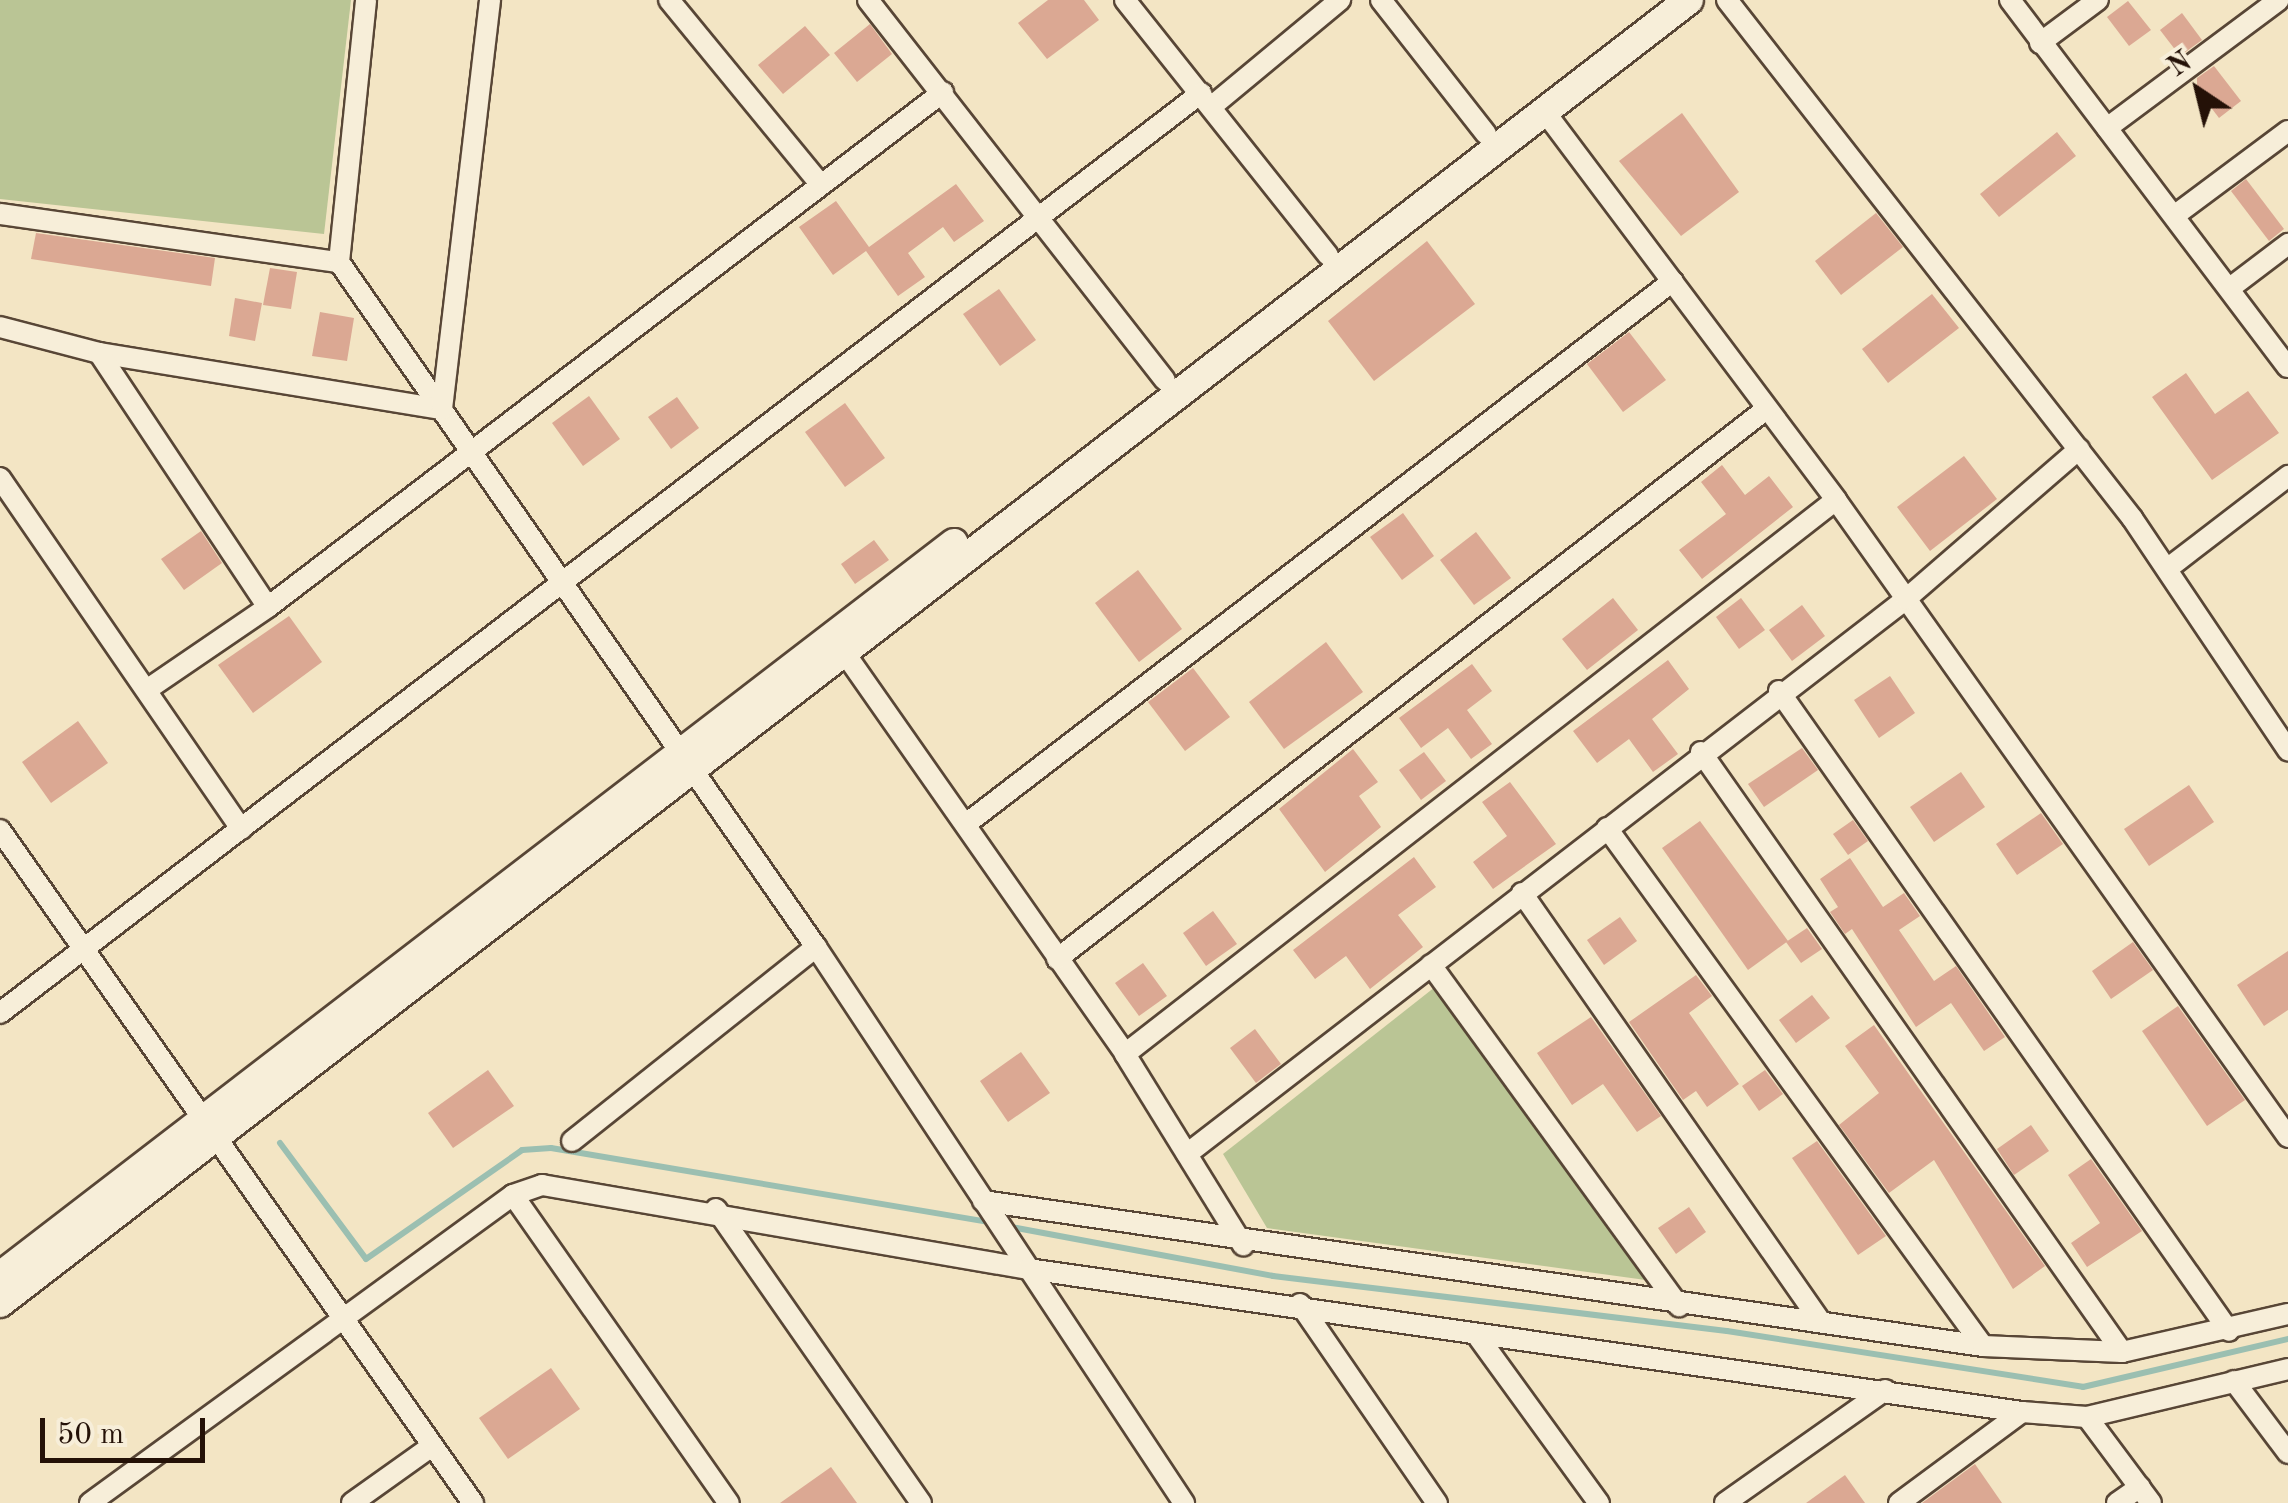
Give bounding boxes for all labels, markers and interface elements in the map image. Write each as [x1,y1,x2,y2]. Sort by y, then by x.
north arrow [2148,40,2248,140]
text: N [2164,48,2198,83]
scale bar [45,1398,210,1460]
text: 50 m [57,1420,124,1450]

